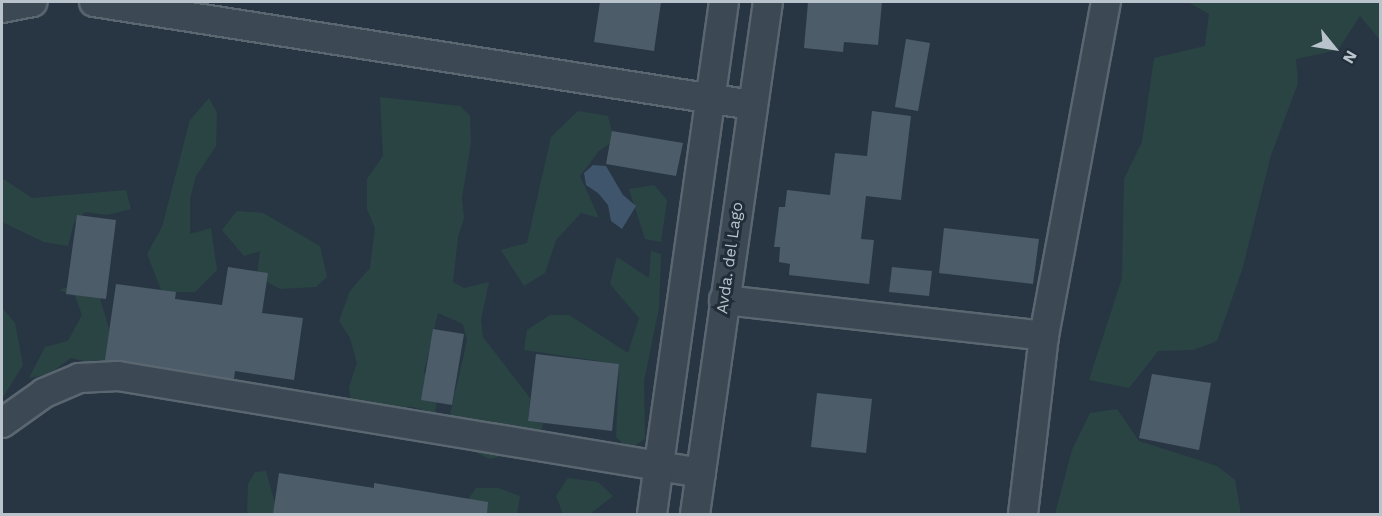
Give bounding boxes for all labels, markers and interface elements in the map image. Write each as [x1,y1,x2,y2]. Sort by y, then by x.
north arrow [1304,18,1364,78]
text: N [1339,47,1361,67]
street label: Avda. del Lago [713,200,747,316]

